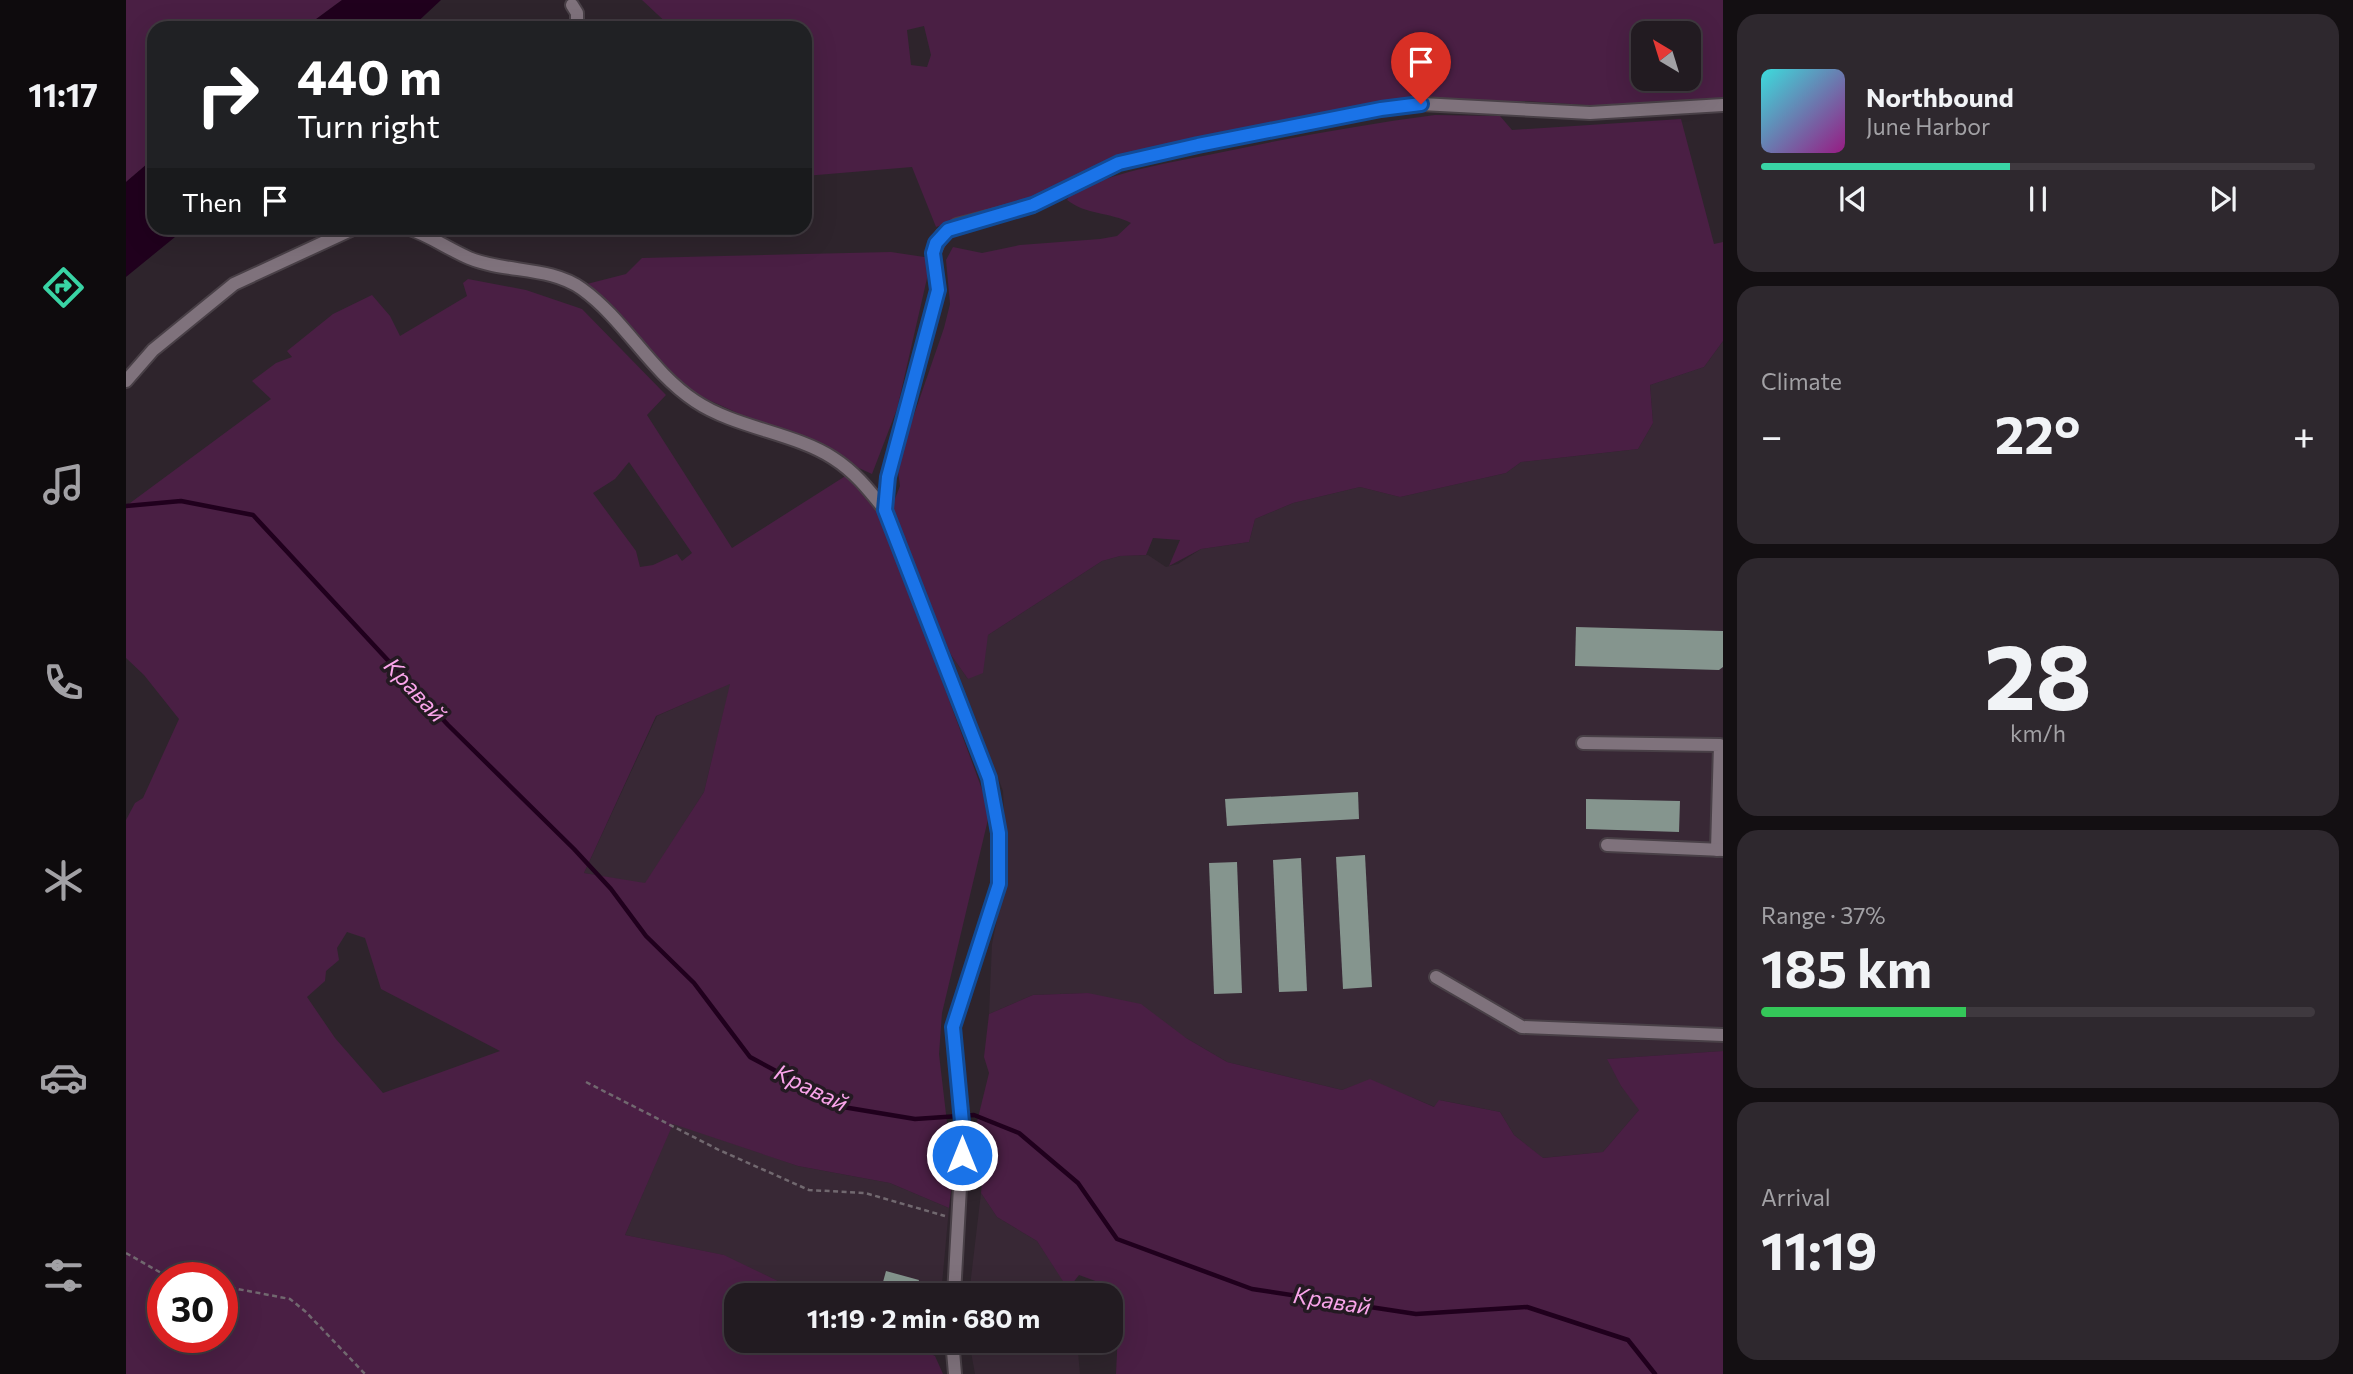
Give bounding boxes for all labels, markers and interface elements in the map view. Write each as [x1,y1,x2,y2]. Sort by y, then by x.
north arrow [1631,21,1701,91]
map controls [1631,21,1701,91]
pin [1391,32,1451,104]
icon: arrive [1402,43,1440,81]
text: 440 m [297,45,442,105]
icon: right [182,49,273,140]
text: 11:17 [28,74,98,114]
text: Northbound [1866,81,2014,112]
text: Turn right [297,105,440,145]
text: June Harbor [1866,112,1990,140]
icon: previous [1834,180,1872,218]
icon: pause [2019,180,2057,218]
icon: next [2204,180,2242,218]
icon: arrive [256,182,294,220]
text: Then [182,186,242,217]
icon: directions [39,263,88,312]
text: Climate [1761,367,1842,395]
text: 22° [1995,401,2080,465]
text: − [1761,411,1783,458]
text: + [2293,411,2315,458]
icon: music [39,460,88,509]
text: 28 [1984,617,2092,729]
water label: Кравай [379,651,453,727]
icon: phone [39,658,88,707]
text: km/h [2010,719,2066,747]
icon: climate [39,856,88,905]
text: Range · 37% [1761,901,1886,929]
text: 185 km [1761,935,1932,999]
icon: car [39,1053,88,1102]
water label: Кравай [770,1057,853,1117]
position arrow [925,1118,999,1192]
text: Arrival [1761,1183,1831,1211]
text: 11:19 [1761,1217,1877,1281]
icon: filters [39,1251,88,1300]
speed limit sign: 30 [147,1262,238,1353]
water label: Кравай [1291,1280,1373,1320]
text: 11:19 · 2 min · 680 m [807,1302,1040,1333]

